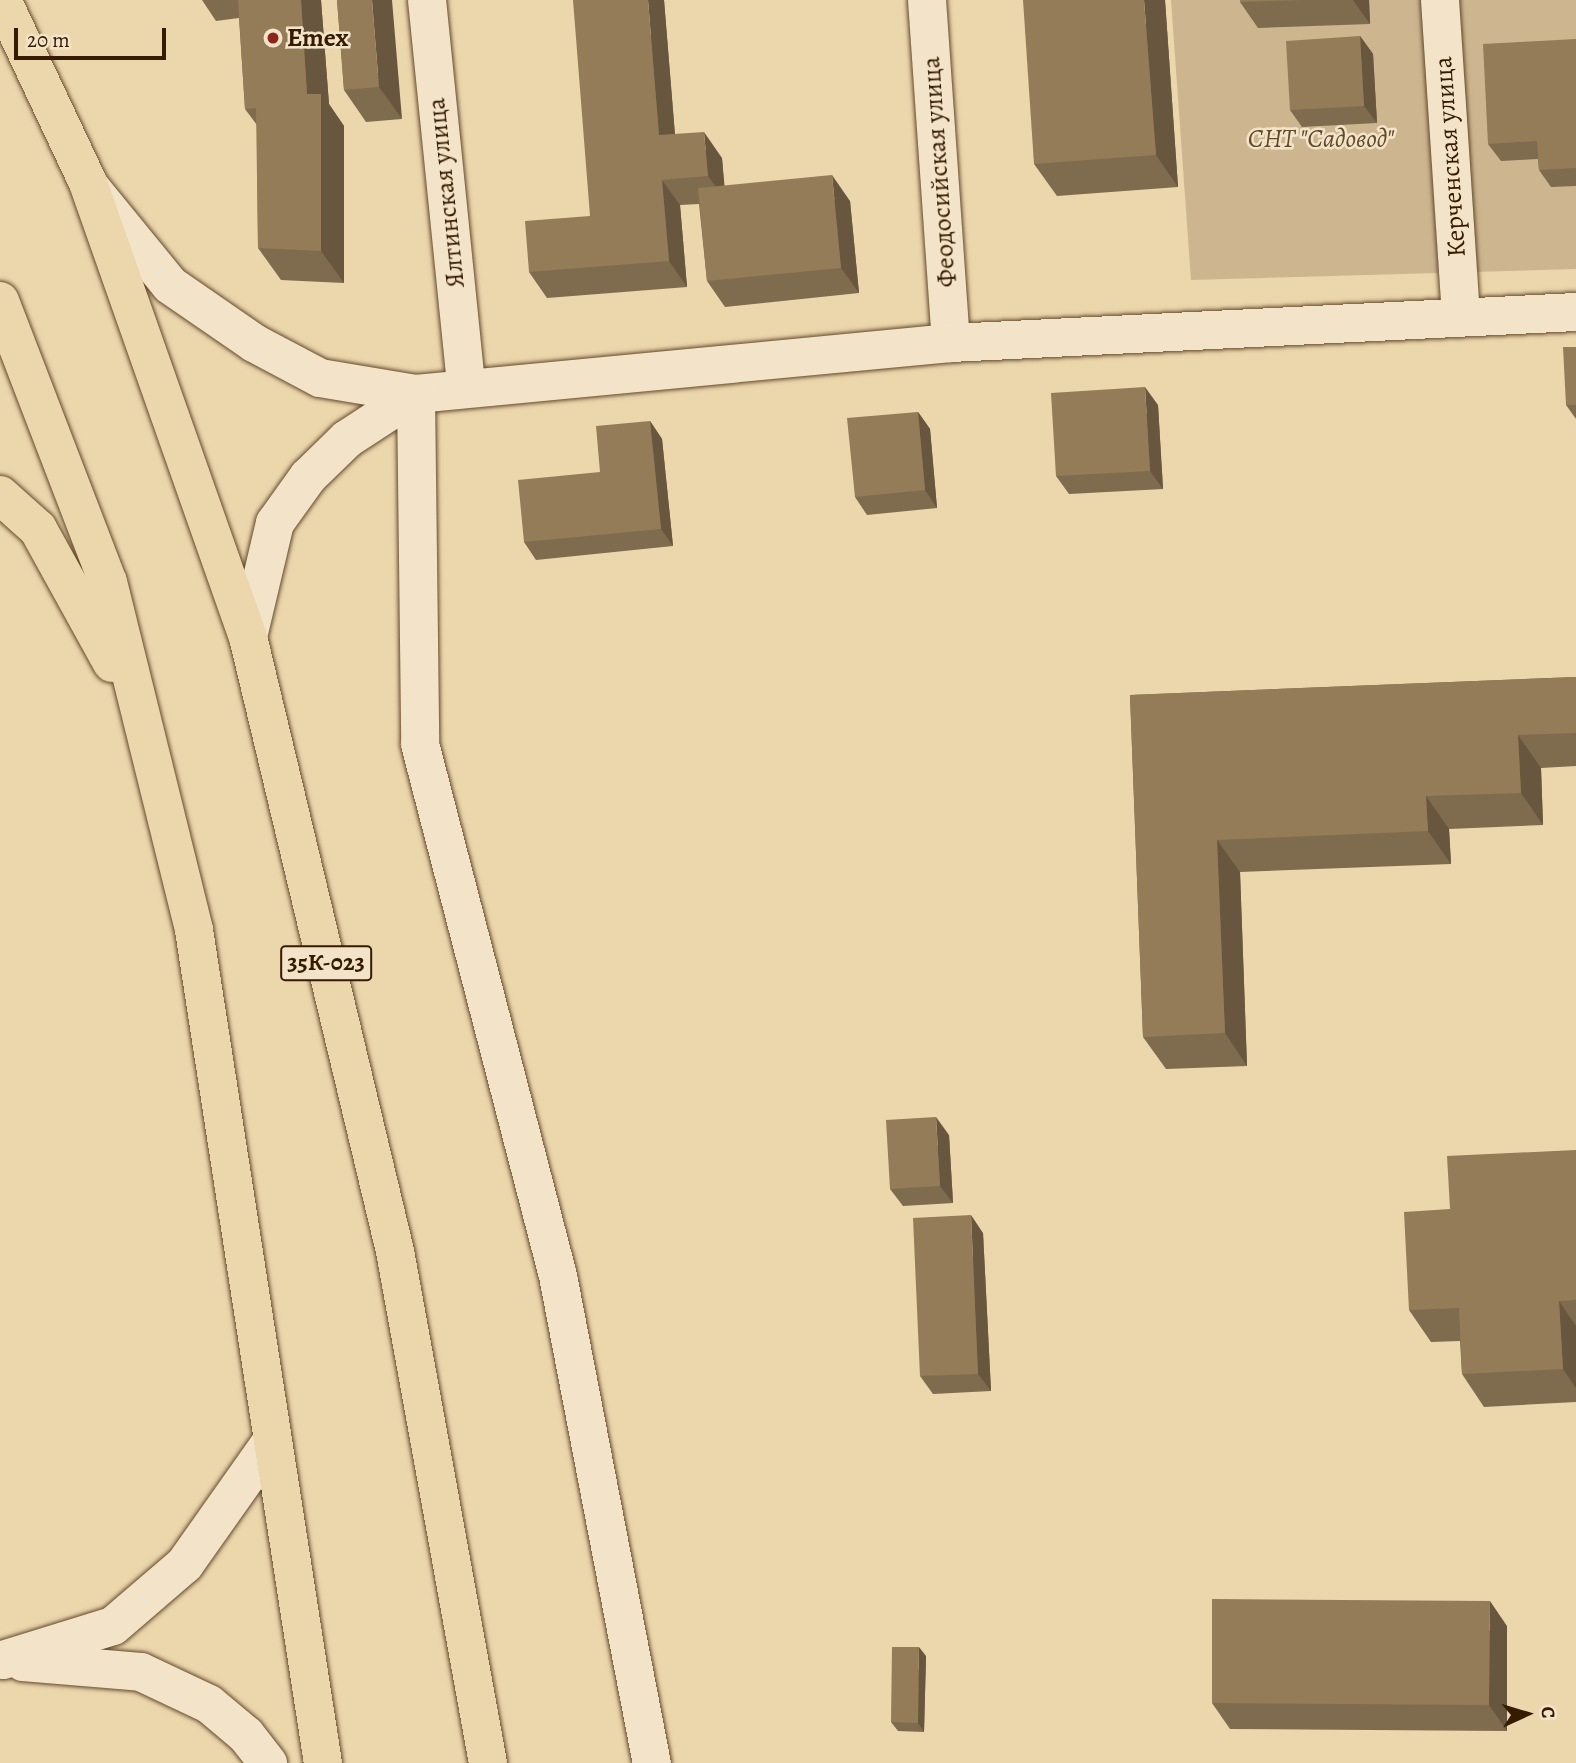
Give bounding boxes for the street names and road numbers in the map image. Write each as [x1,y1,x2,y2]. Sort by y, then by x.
street label: Феодосийская улица [915,56,963,288]
street label: Керченская улица [1427,56,1473,258]
street label: Ялтинская улица [420,96,472,290]
road number: 35К-023 [279,943,373,984]

